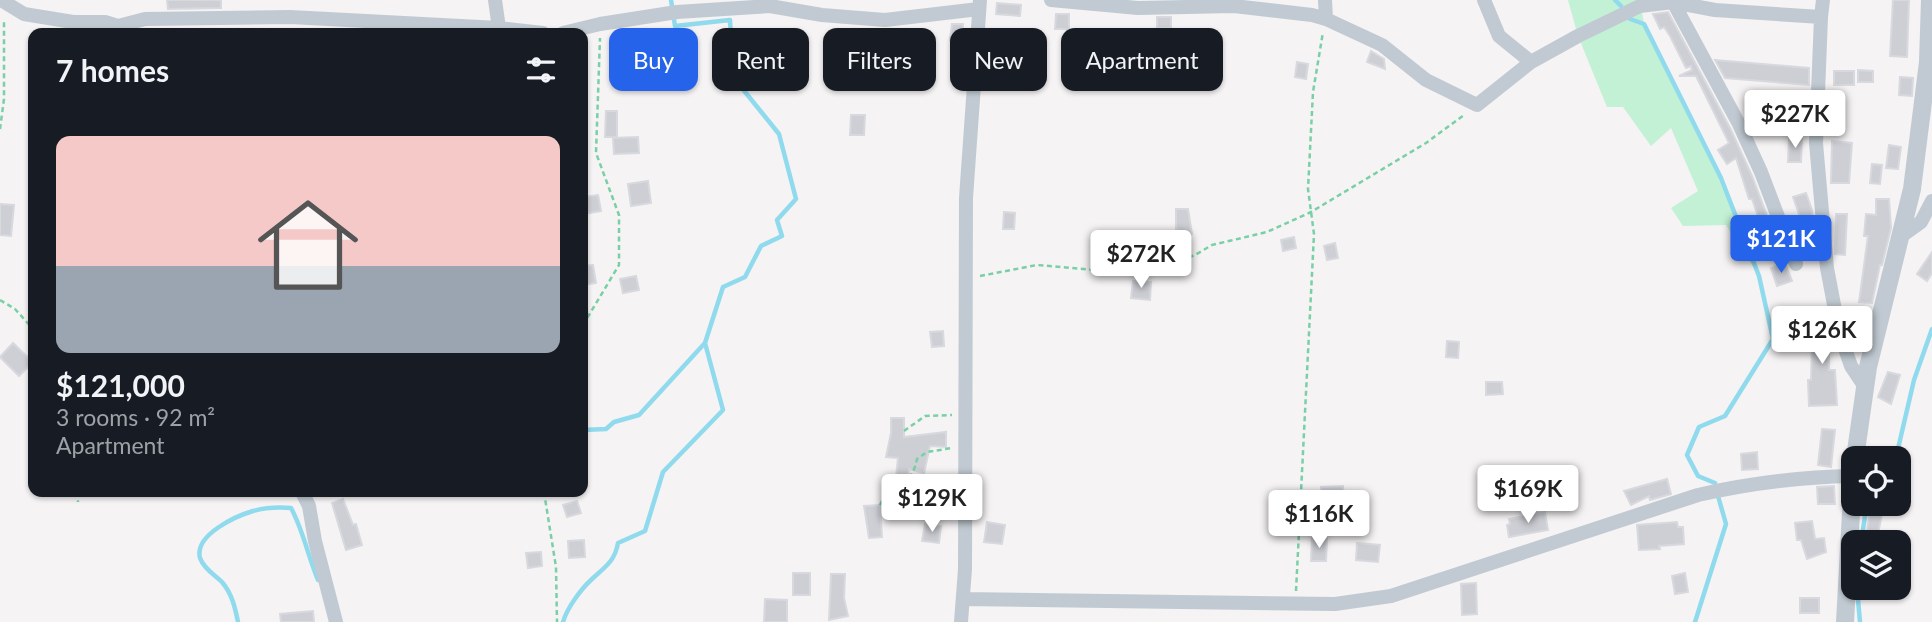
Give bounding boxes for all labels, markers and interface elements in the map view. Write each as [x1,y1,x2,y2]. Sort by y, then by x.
chip: Buy [609,28,698,91]
chip: Rent [712,28,809,91]
chip: Filters [823,28,936,91]
chip: New [950,28,1047,91]
chip: Apartment [1061,28,1223,91]
icon: filters [522,51,560,89]
text: 7 homes [56,52,169,88]
pin: $227K [1746,90,1844,150]
text: $227K [1760,99,1830,127]
icon: home [245,182,371,308]
pin: $121K [1732,216,1830,275]
text: $121K [1746,224,1816,252]
pin: $272K [1092,230,1190,290]
text: $272K [1106,239,1176,267]
pin: $126K [1773,306,1871,366]
text: $126K [1787,315,1857,343]
text: $121,000 [56,367,185,403]
text: 3 rooms · 92 m² [56,403,215,431]
text: Apartment [56,431,164,459]
map controls [1841,446,1911,600]
button: locate [1841,446,1911,516]
pin: $169K [1479,466,1577,525]
text: $169K [1493,474,1563,502]
pin: $129K [883,475,981,534]
text: $129K [897,483,967,511]
pin: $116K [1270,490,1368,550]
text: $116K [1284,499,1354,527]
button: layers [1841,530,1911,600]

